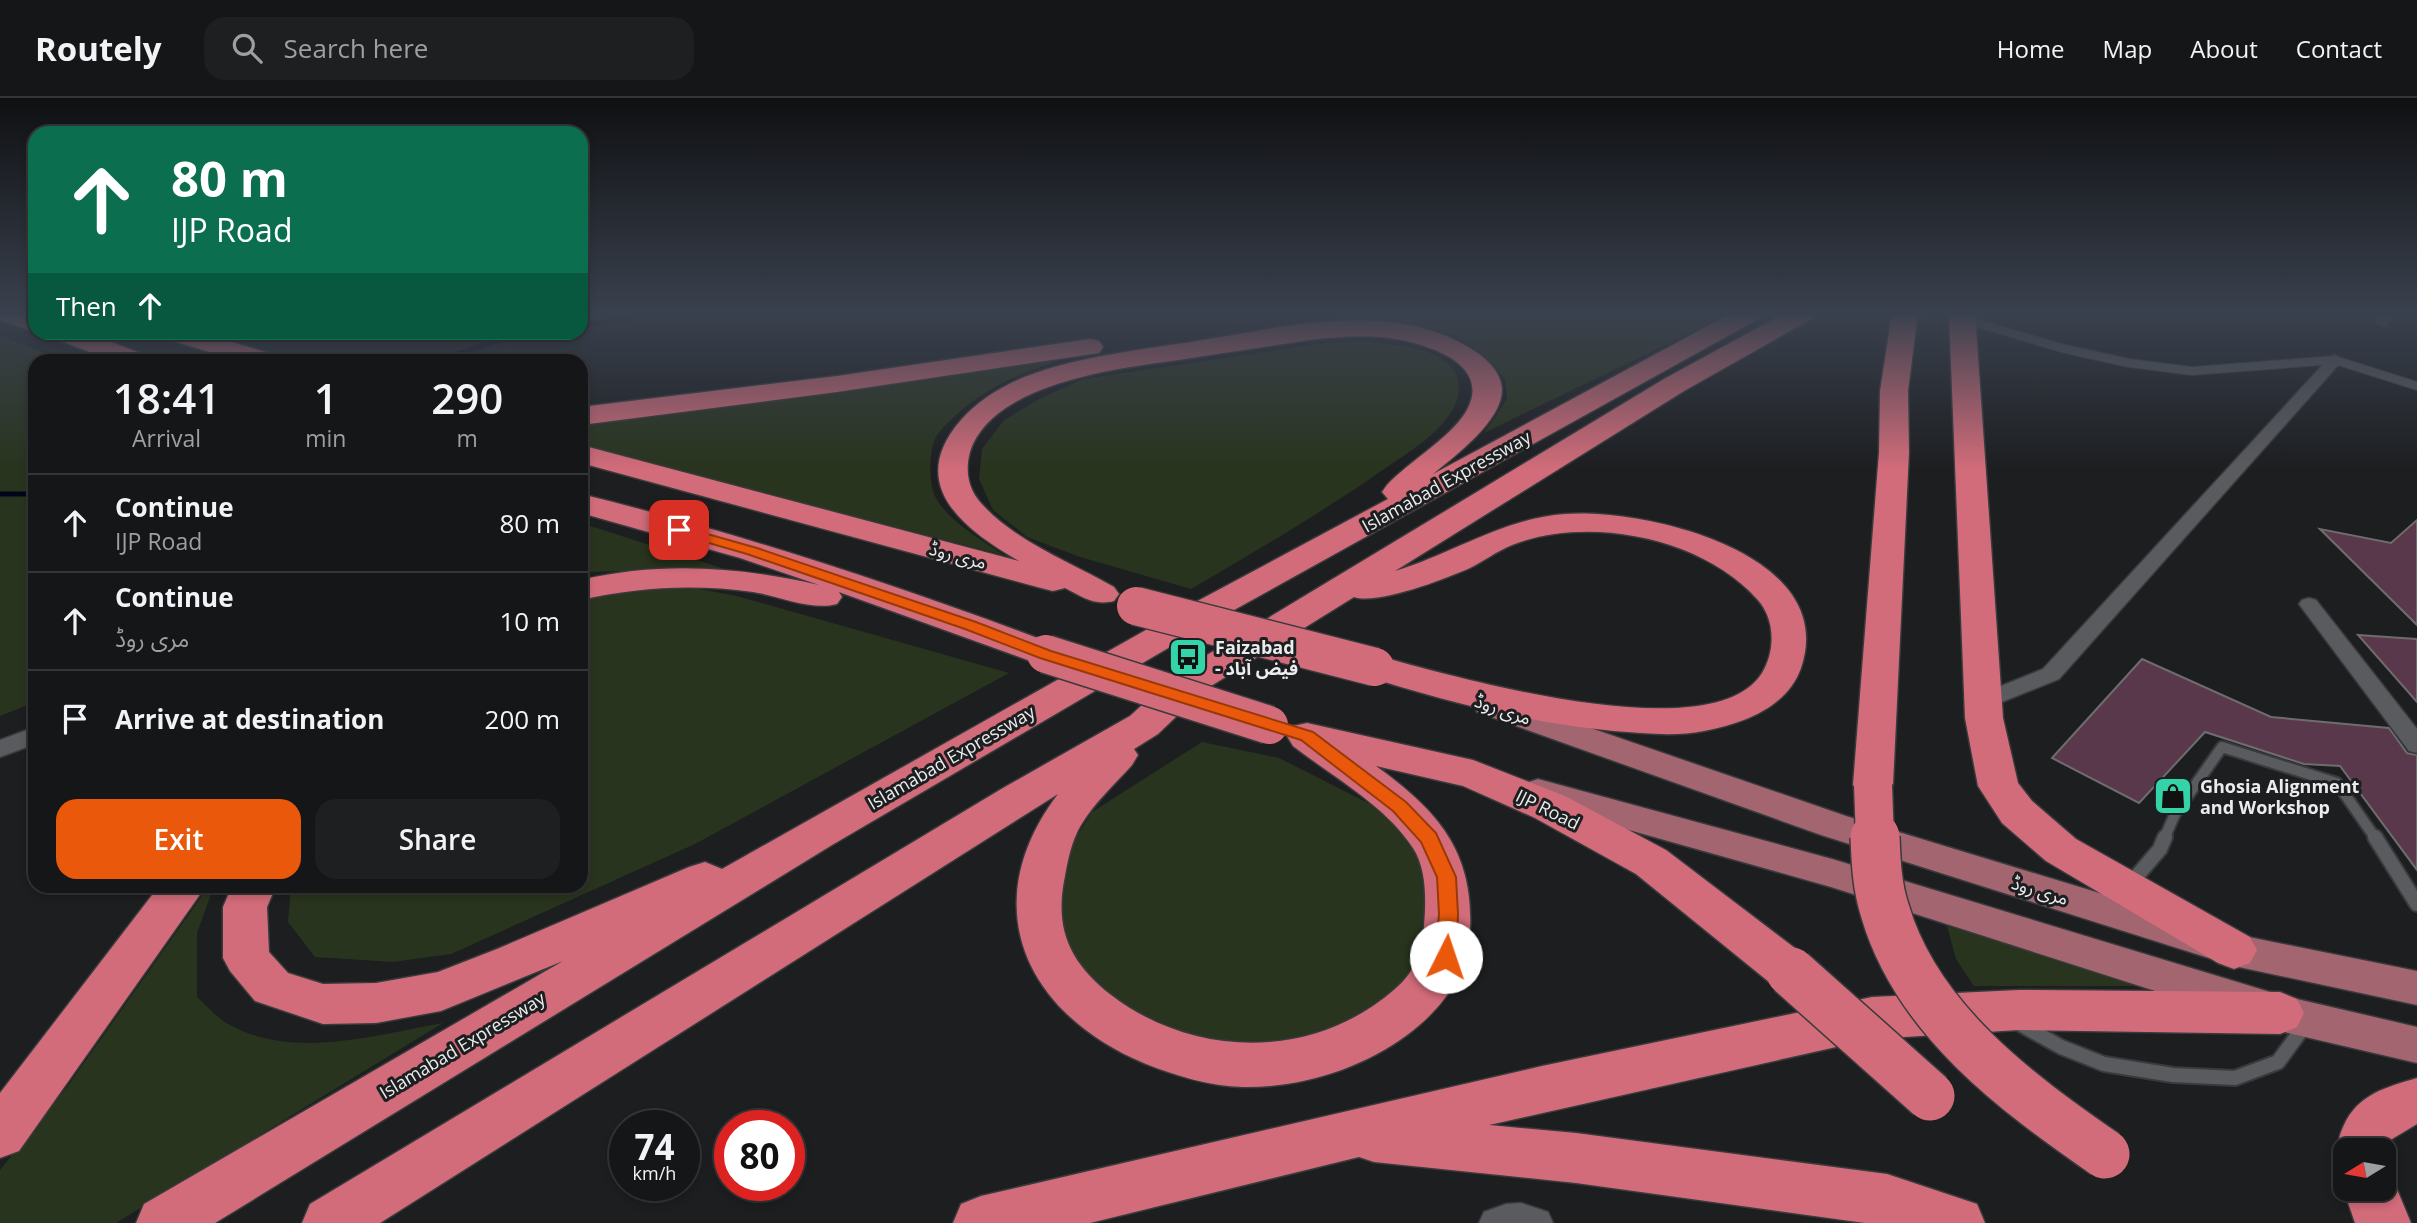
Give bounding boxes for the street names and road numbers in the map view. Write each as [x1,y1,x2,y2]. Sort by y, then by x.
street label: Islamabad Expressway [1357,424,1536,537]
street label: مری روڈ [927,536,989,574]
street label: مری روڈ [1472,688,1534,730]
street label: Islamabad Expressway [863,699,1040,815]
street label: IJP Road [1512,783,1584,835]
street label: مری روڈ [2009,870,2071,910]
street label: Islamabad Expressway [375,985,550,1104]

